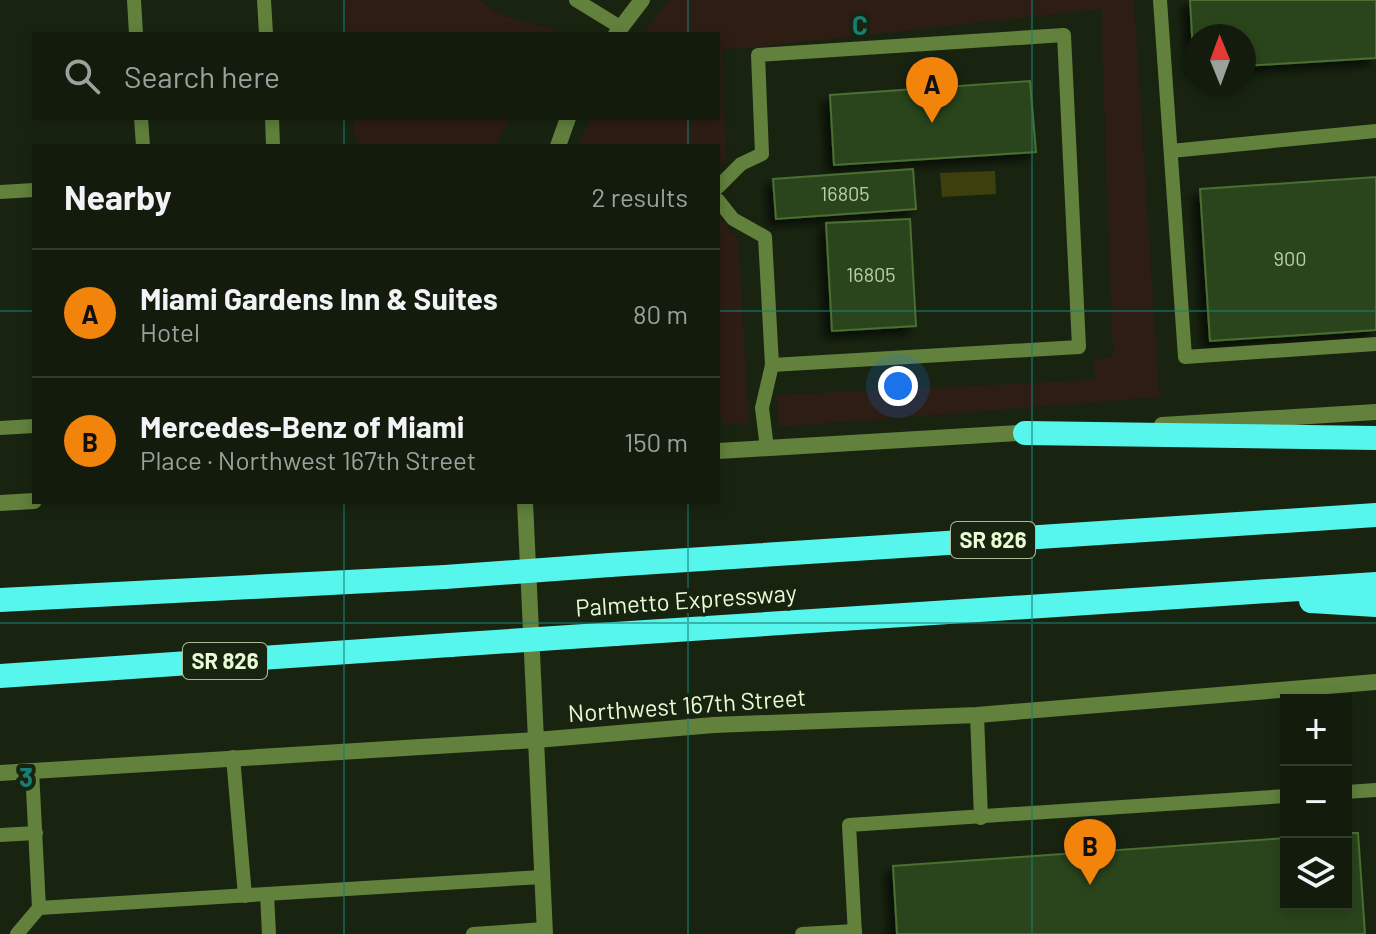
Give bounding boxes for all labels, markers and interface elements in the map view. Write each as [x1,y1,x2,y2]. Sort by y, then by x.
text: C [852,9,868,40]
north arrow [1184,24,1256,96]
search box [32,32,720,120]
icon: search [60,54,104,98]
pin: A [906,57,958,123]
text: Search here [124,58,280,94]
text: Nearby [64,176,172,217]
text: 2 results [592,181,688,212]
house number: 16805 [820,181,870,205]
house number: 900 [1273,246,1307,270]
house number: 16805 [846,262,896,286]
text: Miami Gardens Inn & Suites [140,280,498,316]
text: A [81,298,99,329]
text: 80 m [633,298,688,329]
text: Hotel [140,316,200,347]
your location [878,366,918,406]
text: Mercedes-Benz of Miami [140,408,464,444]
text: B [82,426,98,457]
text: 150 m [624,426,688,457]
text: Place · Northwest 167th Street [140,444,476,475]
road number: SR 826 [951,522,1035,558]
street label: Palmetto Expressway [574,577,798,622]
road number: SR 826 [183,643,267,679]
street label: Northwest 167th Street [567,682,807,727]
map controls [1280,694,1352,910]
button: + [1280,694,1352,766]
text: 3 [19,761,33,792]
button: − [1280,766,1352,838]
pin: B [1064,819,1116,885]
button: layers [1280,838,1352,910]

